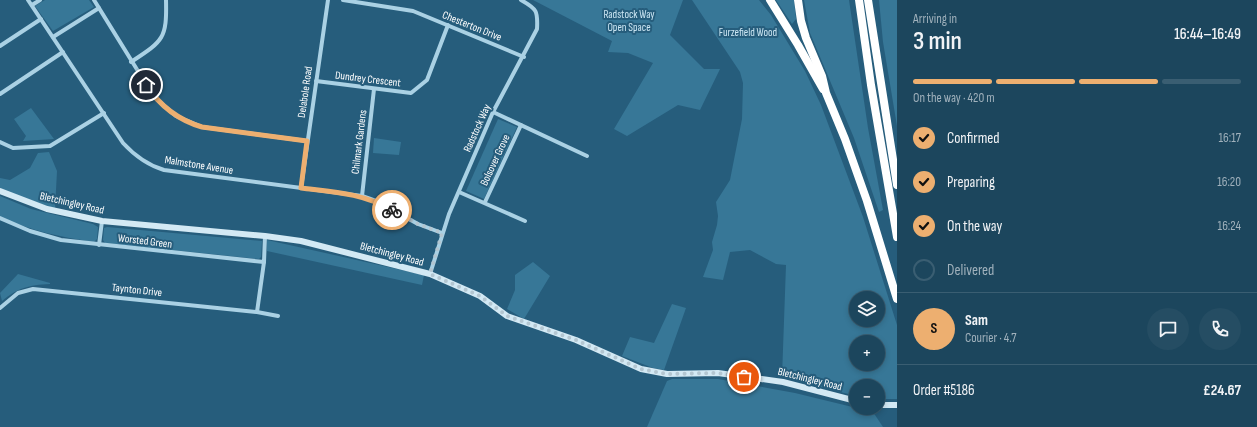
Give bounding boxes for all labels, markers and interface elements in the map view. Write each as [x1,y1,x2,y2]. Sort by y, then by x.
street label: Chesterton Drive [440,8,504,44]
park label: Radstock Way Open Space [603,8,655,34]
text: Arriving in [913,11,957,27]
text: 16:44–16:49 [1174,25,1241,44]
park label: Furzefield Wood [719,26,778,39]
text: 3 min [913,26,962,57]
street label: Delabole Road [295,65,315,119]
pin [129,68,163,102]
street label: Dundrey Crescent [334,69,402,90]
icon: home [135,74,157,96]
text: On the way · 420 m [913,90,995,106]
street label: Radstock Way [461,101,494,154]
street label: Chilmark Gardens [349,109,369,175]
icon: check [913,127,935,149]
text: Confirmed [947,129,1000,148]
text: 16:17 [1219,130,1241,146]
street label: Bolsover Grove [477,132,513,188]
street label: Malmstone Avenue [164,153,234,177]
icon: check [913,171,935,193]
text: Preparing [947,173,995,192]
text: 16:20 [1217,174,1241,190]
street label: Bletchingley Road [39,189,106,217]
courier [372,190,412,230]
icon: bike [381,199,403,221]
icon: check [913,215,935,237]
text: On the way [947,217,1002,236]
text: 16:24 [1218,218,1241,234]
street label: Worsted Green [117,231,173,251]
street label: Bletchingley Road [359,239,426,269]
text: Delivered [947,261,994,280]
street label: Taynton Drive [111,281,163,299]
map controls [849,291,885,415]
button: layers [849,291,885,327]
button: chat [1147,308,1189,350]
button: phone [1199,308,1241,350]
text: Sam [965,311,988,330]
text: S [931,319,937,338]
text: Courier · 4.7 [965,330,1017,346]
button: + [849,335,885,371]
pin [727,360,761,394]
street label: Bletchingley Road [777,365,844,393]
icon: bag [733,366,755,388]
button: − [849,379,885,415]
text: Order #5186 [913,381,975,400]
text: £24.67 [1203,381,1241,400]

